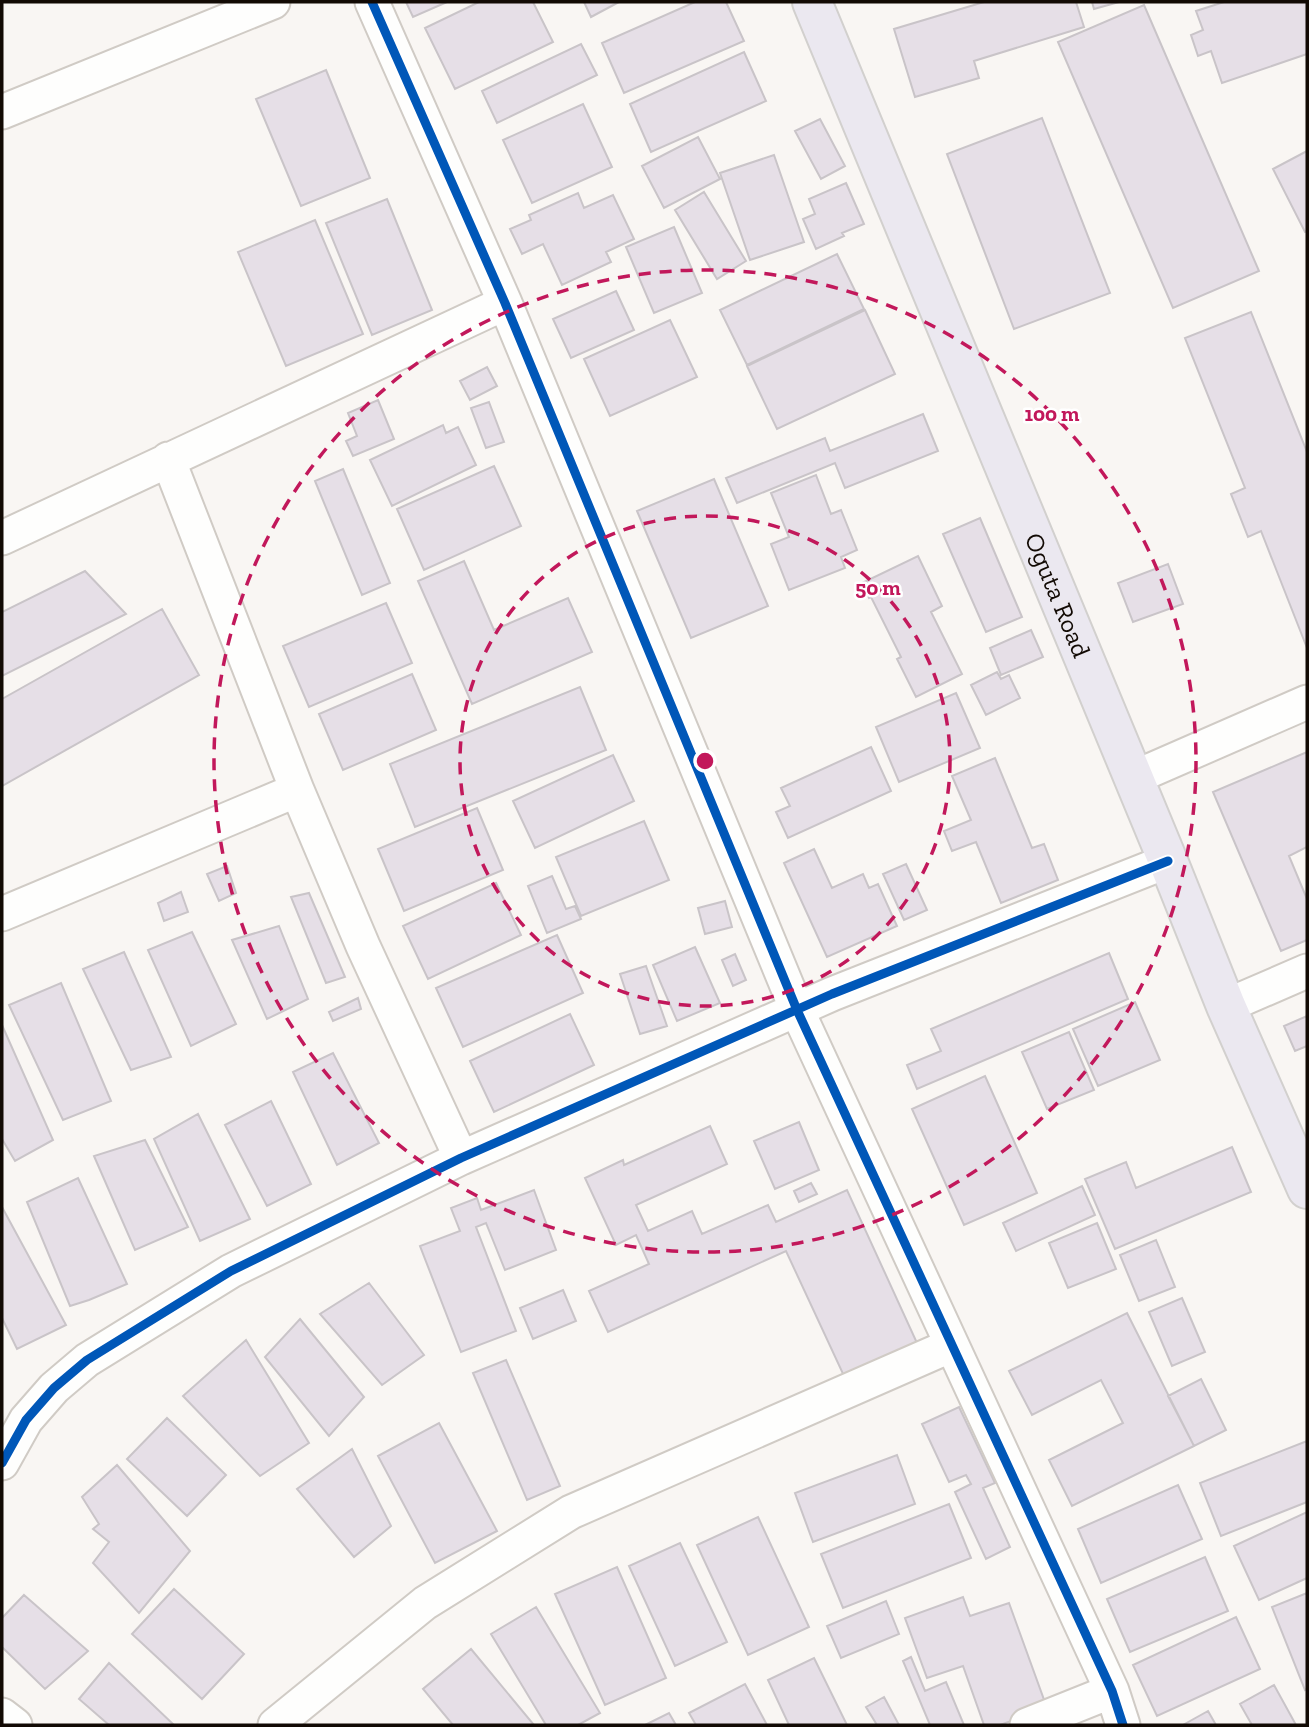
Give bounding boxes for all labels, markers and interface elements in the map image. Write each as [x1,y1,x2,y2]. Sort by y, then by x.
text: 100 m [1025,401,1080,426]
street label: Oguta Road [1018,528,1098,662]
text: 50 m [855,575,901,600]
centre of rings [693,749,717,773]

